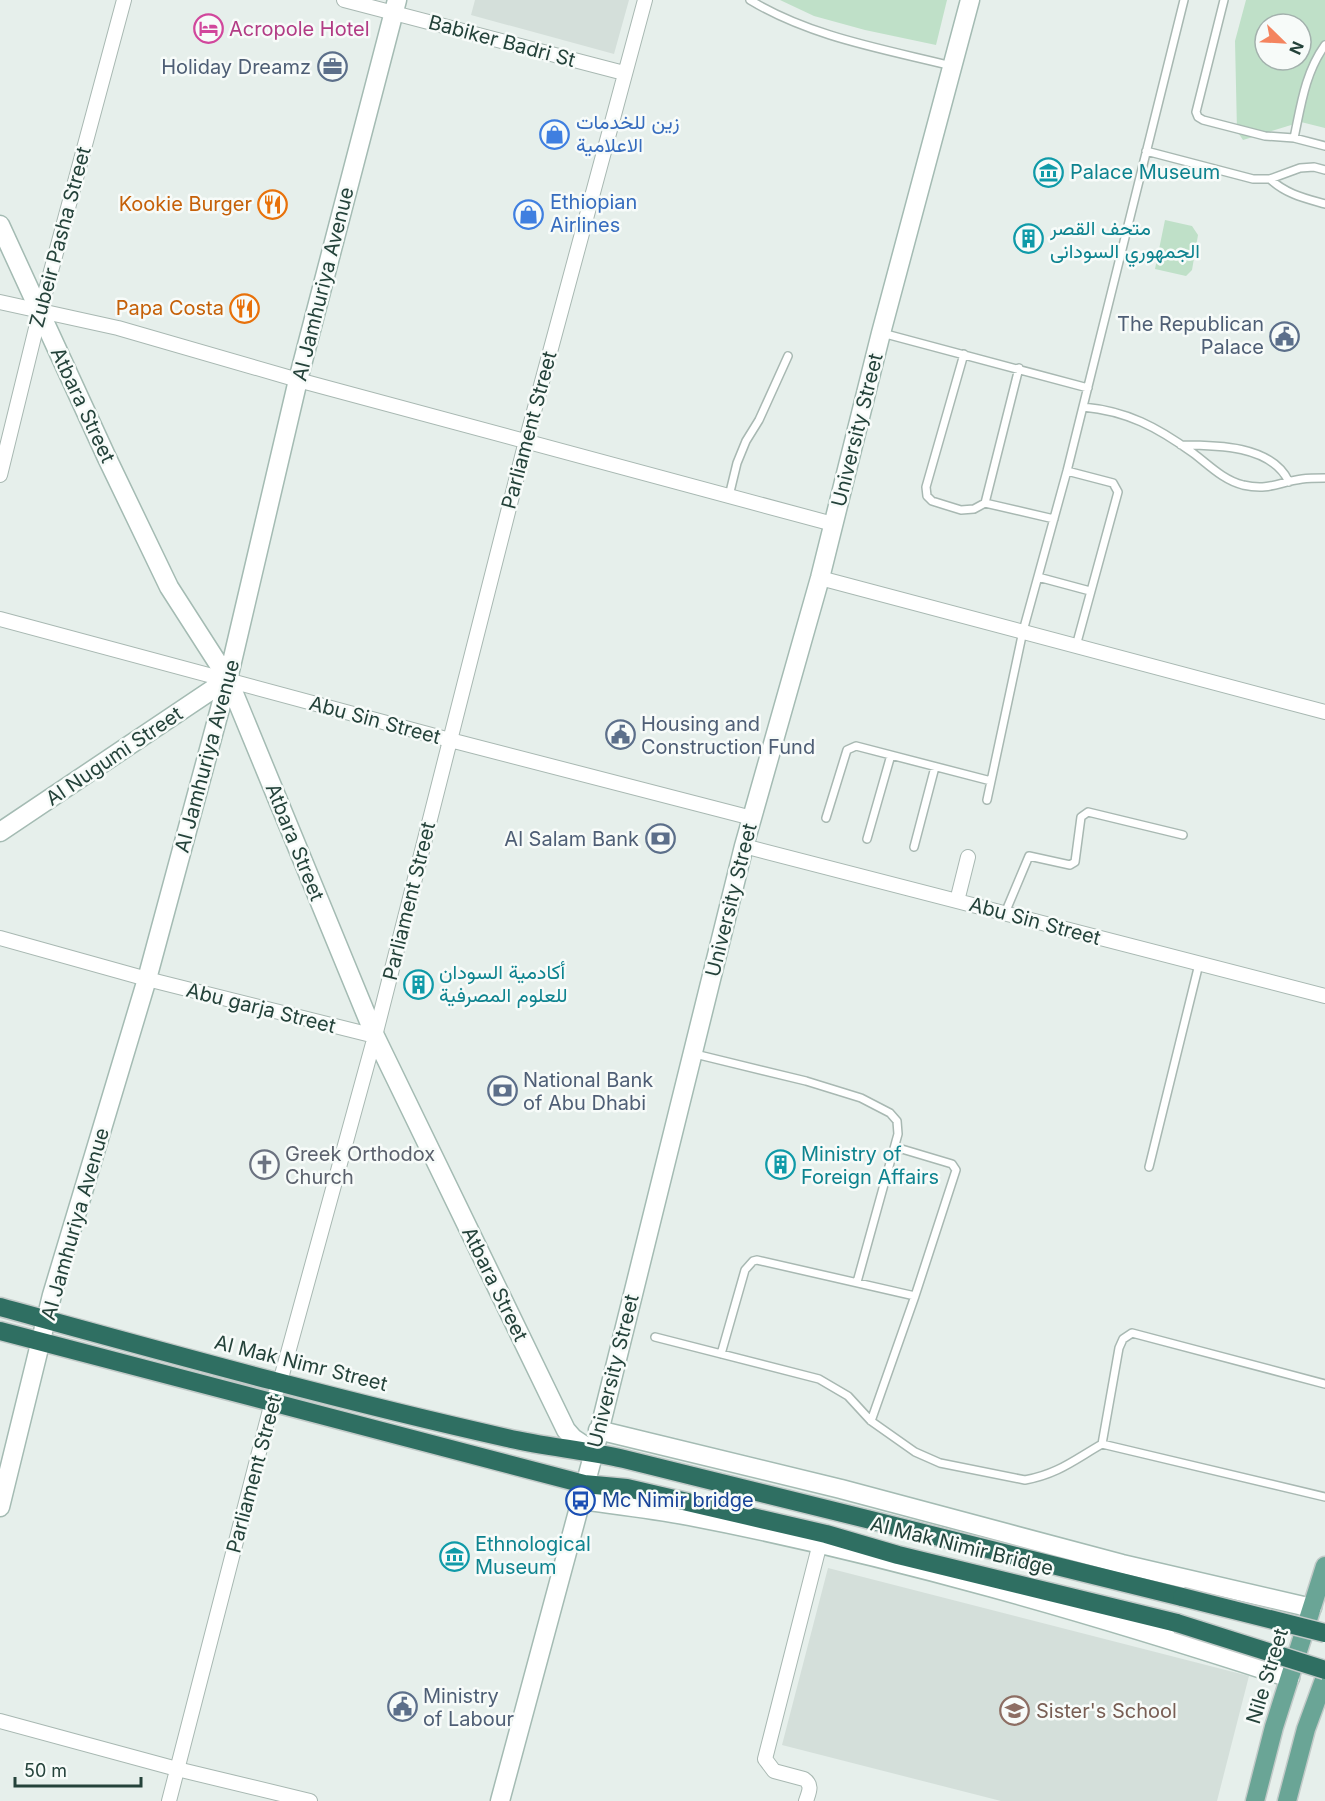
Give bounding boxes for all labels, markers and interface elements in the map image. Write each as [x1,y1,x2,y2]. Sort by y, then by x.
street label: Babiker Badri St [426,10,578,72]
north arrow [1253,12,1313,72]
hotel icon: Acropole Hotel [192,13,224,45]
place label: Acropole Hotel [229,17,370,41]
text: N [1285,38,1308,58]
office icon: Holiday Dreamz [316,51,348,83]
place label: Holiday Dreamz [161,55,311,79]
place label: زين للخدمات الاعلامية [576,110,680,157]
shop icon: زين للخدمات الاعلامية [539,118,571,150]
street label: Zubeir Pasha Street [24,144,96,330]
museum icon: Palace Museum [1033,156,1065,188]
place label: Palace Museum [1070,160,1220,184]
street label: Al Jamhuriya Avenue [287,185,359,383]
restaurant icon: Kookie Burger [257,188,289,220]
place label: Ethiopian Airlines [550,190,637,237]
place label: Kookie Burger [119,192,252,216]
shop icon: Ethiopian Airlines [513,198,545,230]
place label: متحف القصر الجمهوري السودانى [1049,216,1200,268]
building icon: متحف القصر الجمهوري السودانى [1013,223,1045,255]
restaurant icon: Papa Costa [229,292,261,324]
place label: Papa Costa [116,296,224,320]
place label: The Republican Palace [1117,312,1264,359]
public building icon: The Republican Palace [1269,320,1301,352]
street label: Atbara Street [46,344,120,467]
street label: Parliament Street [496,348,562,512]
street label: University Street [826,350,888,509]
street label: Al Jamhuriya Avenue [170,657,244,855]
street label: Abu Sin Street [307,691,444,749]
street label: Al Nugumi Street [41,701,187,811]
place label: Housing and Construction Fund [641,712,815,759]
public building icon: Housing and Construction Fund [604,719,636,751]
street label: Atbara Street [261,780,330,905]
street label: Parliament Street [378,819,440,983]
street label: University Street [700,820,762,979]
bank icon: Al Salam Bank [644,823,676,855]
place label: Al Salam Bank [504,827,639,851]
street label: Abu Sin Street [967,892,1104,950]
place label: أكادمية السودان للعلوم المصرفية [439,960,568,1008]
building icon: أكادمية السودان للعلوم المصرفية [402,968,434,1000]
street label: Abu garja Street [184,978,339,1038]
place label: National Bank of Abu Dhabi [523,1068,653,1115]
bank icon: National Bank of Abu Dhabi [486,1075,518,1107]
street label: Al Jamhuriya Avenue [36,1125,114,1323]
place label: Greek Orthodox Church [285,1142,435,1189]
place label: Ministry of Foreign Affairs [801,1142,939,1189]
church icon: Greek Orthodox Church [248,1149,280,1181]
building icon: Ministry of Foreign Affairs [764,1149,796,1181]
street label: Atbara Street [457,1223,533,1346]
street label: University Street [582,1291,644,1450]
street label: Al Mak Nimr Street [212,1330,390,1396]
street label: Parliament Street [221,1392,287,1556]
bus stop icon: Mc Nimir bridge [565,1484,597,1516]
place label: Mc Nimir bridge [602,1488,754,1512]
street label: Al Mak Nimir Bridge [868,1512,1056,1580]
place label: Ethnological Museum [475,1532,591,1579]
museum icon: Ethnological Museum [438,1540,470,1572]
street label: Nile Street [1241,1625,1293,1727]
place label: Ministry of Labour [423,1684,515,1731]
public building icon: Ministry of Labour [386,1691,418,1723]
school or university icon: Sister's School [999,1695,1031,1727]
place label: Sister's School [1036,1699,1177,1723]
scale bar [15,1750,141,1788]
text: 50 m [24,1760,67,1781]

